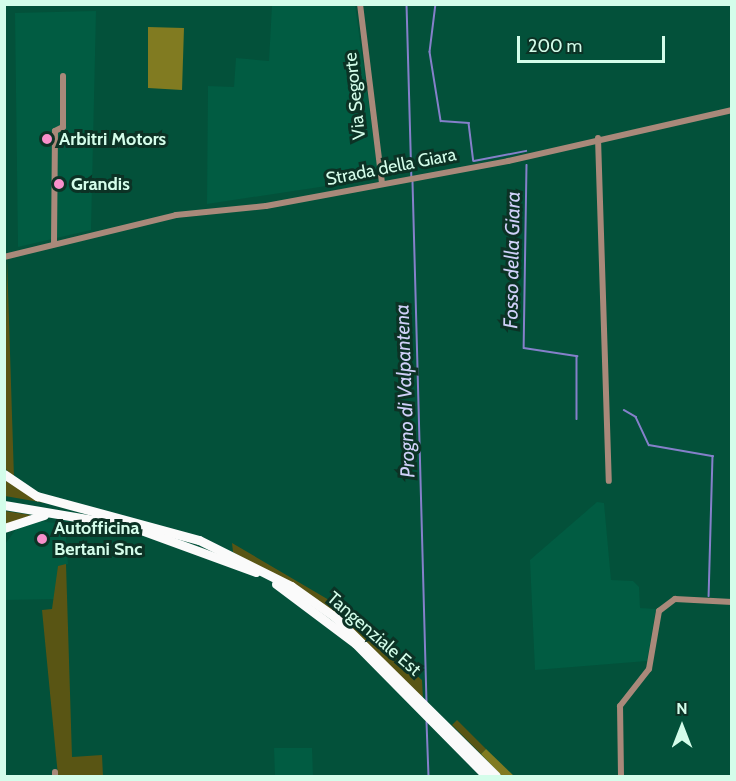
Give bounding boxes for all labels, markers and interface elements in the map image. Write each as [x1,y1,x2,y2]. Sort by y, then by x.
scale bar [520,24,668,62]
text: 200 m [528,35,582,57]
street label: Via Segorte [340,51,370,141]
place label: Arbitri Motors [59,128,166,150]
marker: Arbitri Motors [40,132,54,146]
street label: Strada della Giara [324,144,458,190]
place label: Grandis [71,173,130,195]
marker: Grandis [52,177,66,191]
water label: Fosso della Giara [499,191,525,329]
water label: Progno di Valpantena [390,304,420,478]
place label: Autofficina Bertani Snc [54,518,142,560]
marker: Autofficina Bertani Snc [35,532,49,546]
street label: Tangenziale Est [323,587,425,681]
north arrow [652,697,712,757]
text: N [676,699,688,718]

